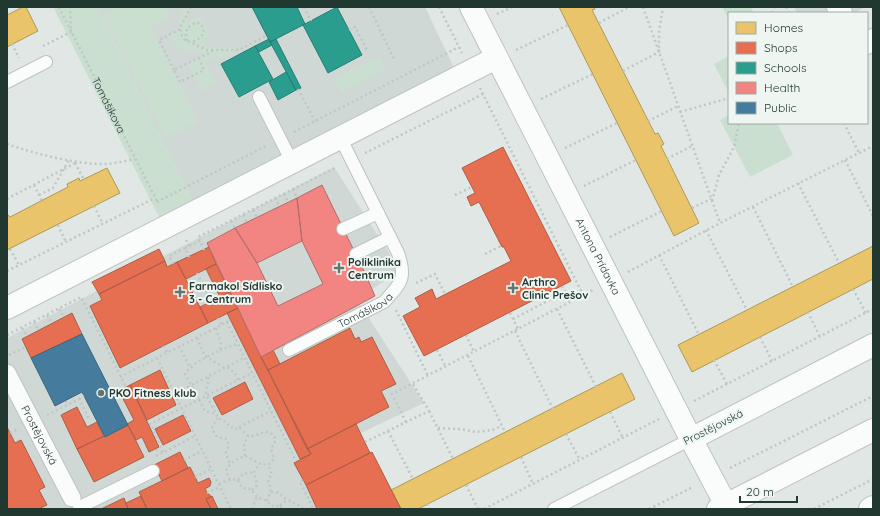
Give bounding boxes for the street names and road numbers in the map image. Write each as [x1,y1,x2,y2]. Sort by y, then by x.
street label: Tomášikova [89,75,129,136]
street label: Antona Prídavka [573,216,624,297]
street label: Tomášikova [335,290,396,331]
street label: Prostějovská [18,403,61,467]
street label: Prostějovská [681,406,745,448]

